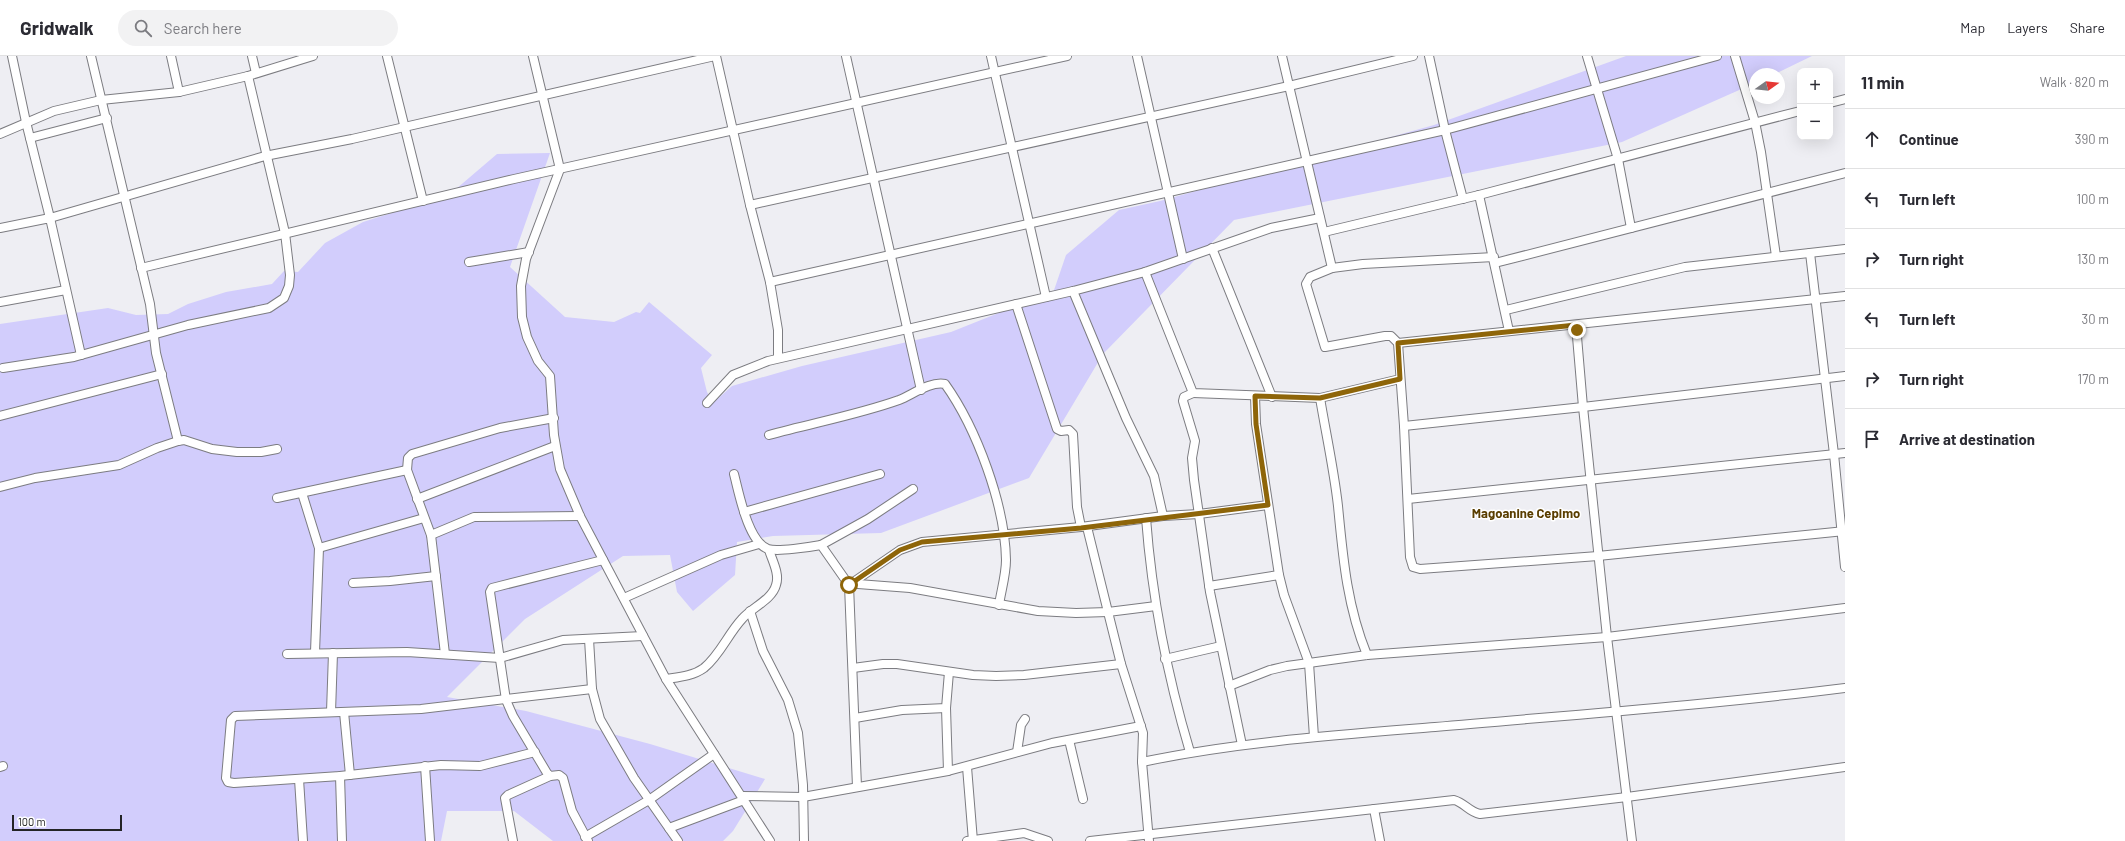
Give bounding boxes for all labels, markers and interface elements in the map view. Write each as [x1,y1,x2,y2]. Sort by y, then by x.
search box [118,10,398,46]
text: Gridwalk [20,16,94,39]
icon: search [132,17,154,39]
text: Search here [164,19,242,37]
text: Map [1960,19,1985,36]
text: Layers [2007,19,2048,36]
text: Share [2070,19,2105,36]
north arrow [1749,68,1785,104]
map controls [1797,68,1833,140]
button: + [1797,68,1833,104]
text: 11 min [1861,72,1904,92]
text: Walk · 820 m [2040,74,2109,90]
button: − [1797,104,1833,140]
icon: ahead [1861,128,1883,150]
text: Continue [1899,130,1959,148]
text: 390 m [2075,131,2109,147]
icon: left [1861,188,1883,210]
text: Turn left [1899,190,1955,208]
text: 100 m [2076,191,2109,207]
icon: right [1861,248,1883,270]
text: Turn right [1899,250,1964,268]
text: 130 m [2077,251,2109,267]
icon: left [1861,308,1883,330]
text: Turn left [1899,310,1955,328]
text: 30 m [2082,311,2109,327]
route end [1568,321,1586,339]
icon: right [1861,368,1883,390]
text: Turn right [1899,370,1964,388]
text: 170 m [2078,371,2109,387]
icon: arrive [1861,428,1883,450]
text: Arrive at destination [1899,430,2035,448]
district label: Magoanine Cepimo [1472,505,1580,521]
route start [840,576,858,594]
scale bar [12,813,122,832]
text: 100 m [18,815,46,828]

